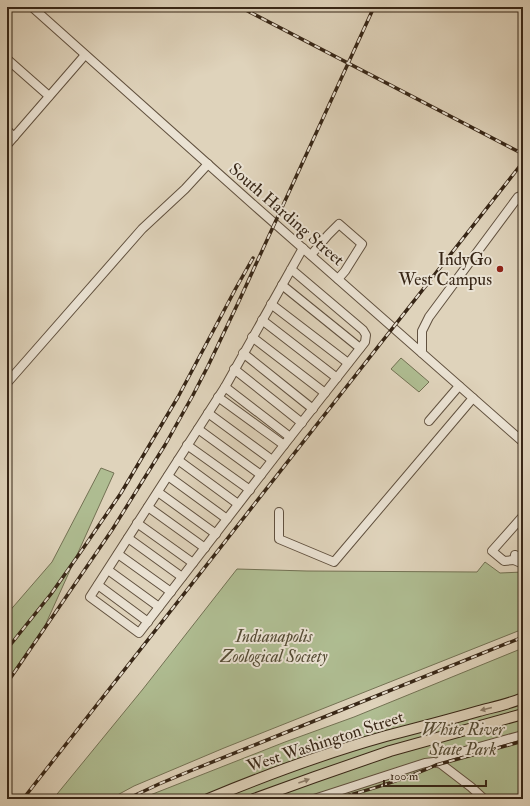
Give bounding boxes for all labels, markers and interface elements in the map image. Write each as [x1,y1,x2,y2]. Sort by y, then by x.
street label: South Harding Street [225,159,349,271]
place label: IndyGo West Campus [398,249,492,291]
marker: IndyGo West Campus [495,264,505,274]
park label: Indianapolis Zoological Society [220,626,328,667]
street label: West Washington Street [243,706,407,777]
one-way arrow [479,707,492,713]
park label: White River State Park [422,719,506,760]
scale bar [384,762,486,788]
text: 100 m [390,769,419,784]
one-way arrow [298,778,310,784]

